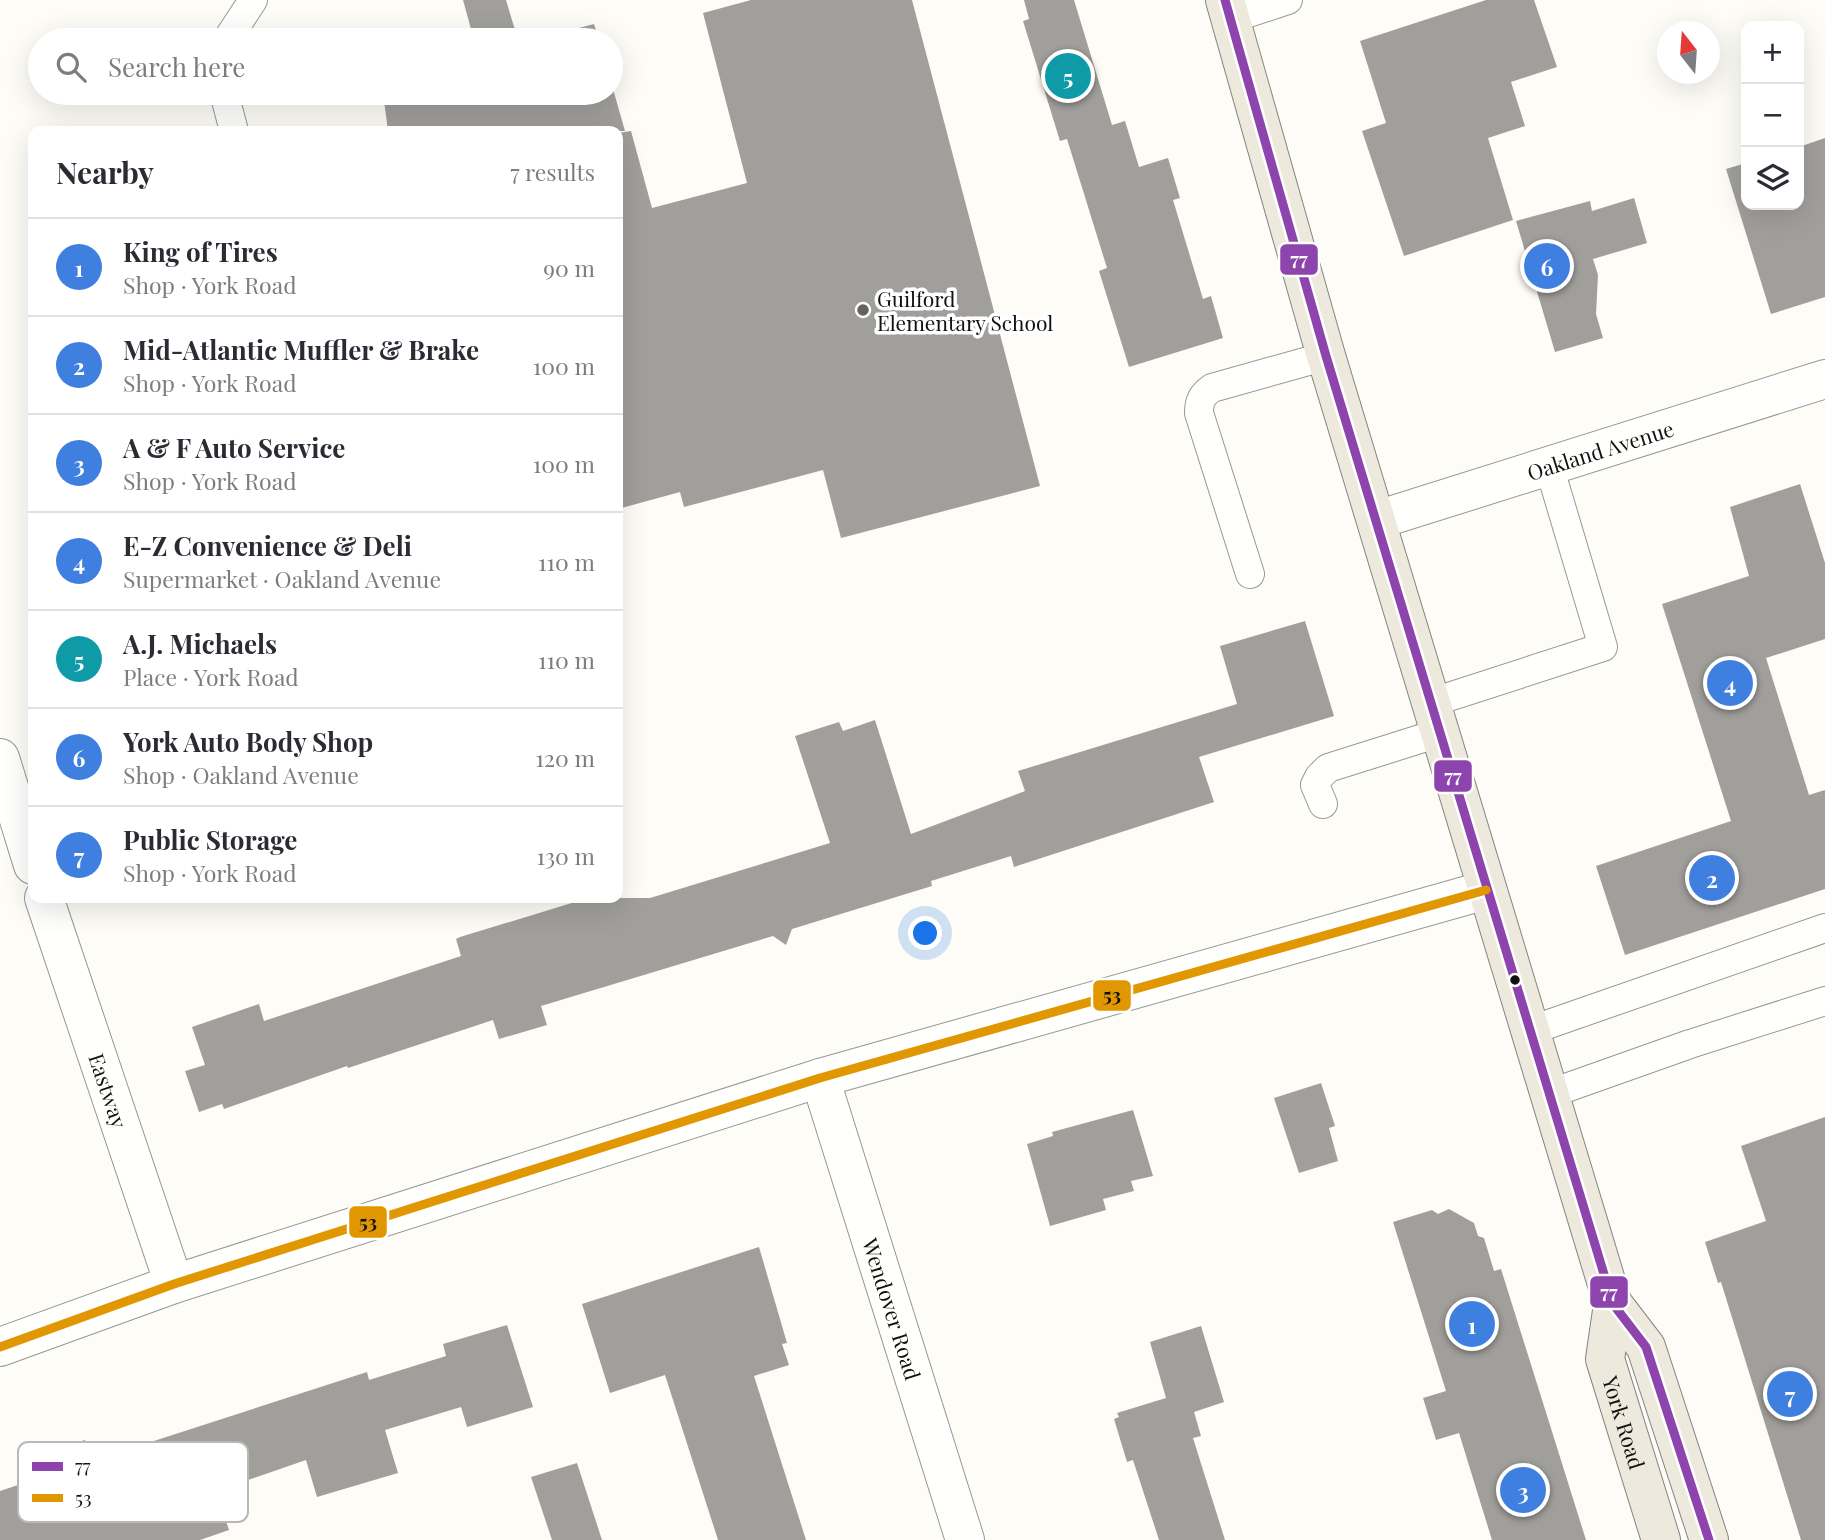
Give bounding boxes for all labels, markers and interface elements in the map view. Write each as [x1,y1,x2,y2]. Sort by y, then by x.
north arrow [1657,21,1720,84]
map controls [1741,21,1804,210]
button: + [1741,21,1804,84]
search box [28,28,623,105]
icon: search [52,48,90,86]
text: Search here [108,49,245,84]
pin: 5 [1045,50,1091,102]
button: − [1741,84,1804,147]
button: layers [1741,147,1804,210]
text: Nearby [56,152,154,192]
text: 7 results [510,156,595,187]
text: King of Tires [123,234,278,269]
pin: 6 [1524,240,1570,292]
line badge: 77 [1279,243,1319,276]
text: 77 [1290,245,1308,271]
text: 1 [75,252,83,283]
text: 90 m [543,252,595,283]
text: Shop · York Road [123,269,297,300]
place label: Guilford Elementary School [877,284,1053,336]
marker: Guilford Elementary School [855,302,871,318]
text: Mid-Atlantic Muffler & Brake [123,332,479,367]
text: 2 [73,350,85,381]
text: 100 m [533,350,595,381]
text: Shop · York Road [123,367,297,398]
street label: Oakland Avenue [1523,414,1677,486]
text: A & F Auto Service [123,430,345,465]
text: 3 [73,448,85,479]
text: 100 m [533,448,595,479]
text: Shop · York Road [123,465,297,496]
text: E-Z Convenience & Deli [123,528,412,563]
text: 4 [73,546,85,577]
text: 110 m [538,546,595,577]
text: Supermarket · Oakland Avenue [123,563,441,594]
text: A.J. Michaels [123,626,277,661]
text: 5 [74,644,84,675]
text: 110 m [538,644,595,675]
pin: 4 [1707,657,1753,709]
text: Place · York Road [123,661,299,692]
text: York Auto Body Shop [123,724,373,759]
text: 6 [73,742,85,773]
text: 120 m [536,742,595,773]
text: Shop · Oakland Avenue [123,759,359,790]
line badge: 77 [1433,759,1473,793]
text: 77 [1444,762,1462,788]
text: Public Storage [123,822,297,857]
text: 7 [74,840,84,871]
text: 130 m [537,840,595,871]
pin: 2 [1689,852,1735,904]
text: Shop · York Road [123,857,297,888]
your location [908,916,942,950]
unlabelled marker [1508,973,1522,987]
line badge: 53 [1092,979,1132,1012]
text: 53 [1103,981,1121,1007]
street label: Eastway [83,1049,134,1132]
line badge: 53 [348,1205,388,1239]
text: 53 [359,1208,377,1234]
street label: Wendover Road [857,1234,928,1383]
line badge: 77 [1589,1275,1629,1309]
text: 77 [1600,1278,1618,1304]
pin: 1 [1449,1298,1495,1350]
pin: 7 [1767,1368,1813,1420]
street label: York Road [1597,1372,1652,1472]
legend [18,1442,248,1522]
text: 77 [75,1452,91,1478]
pin: 3 [1500,1464,1546,1516]
text: 53 [75,1484,91,1510]

